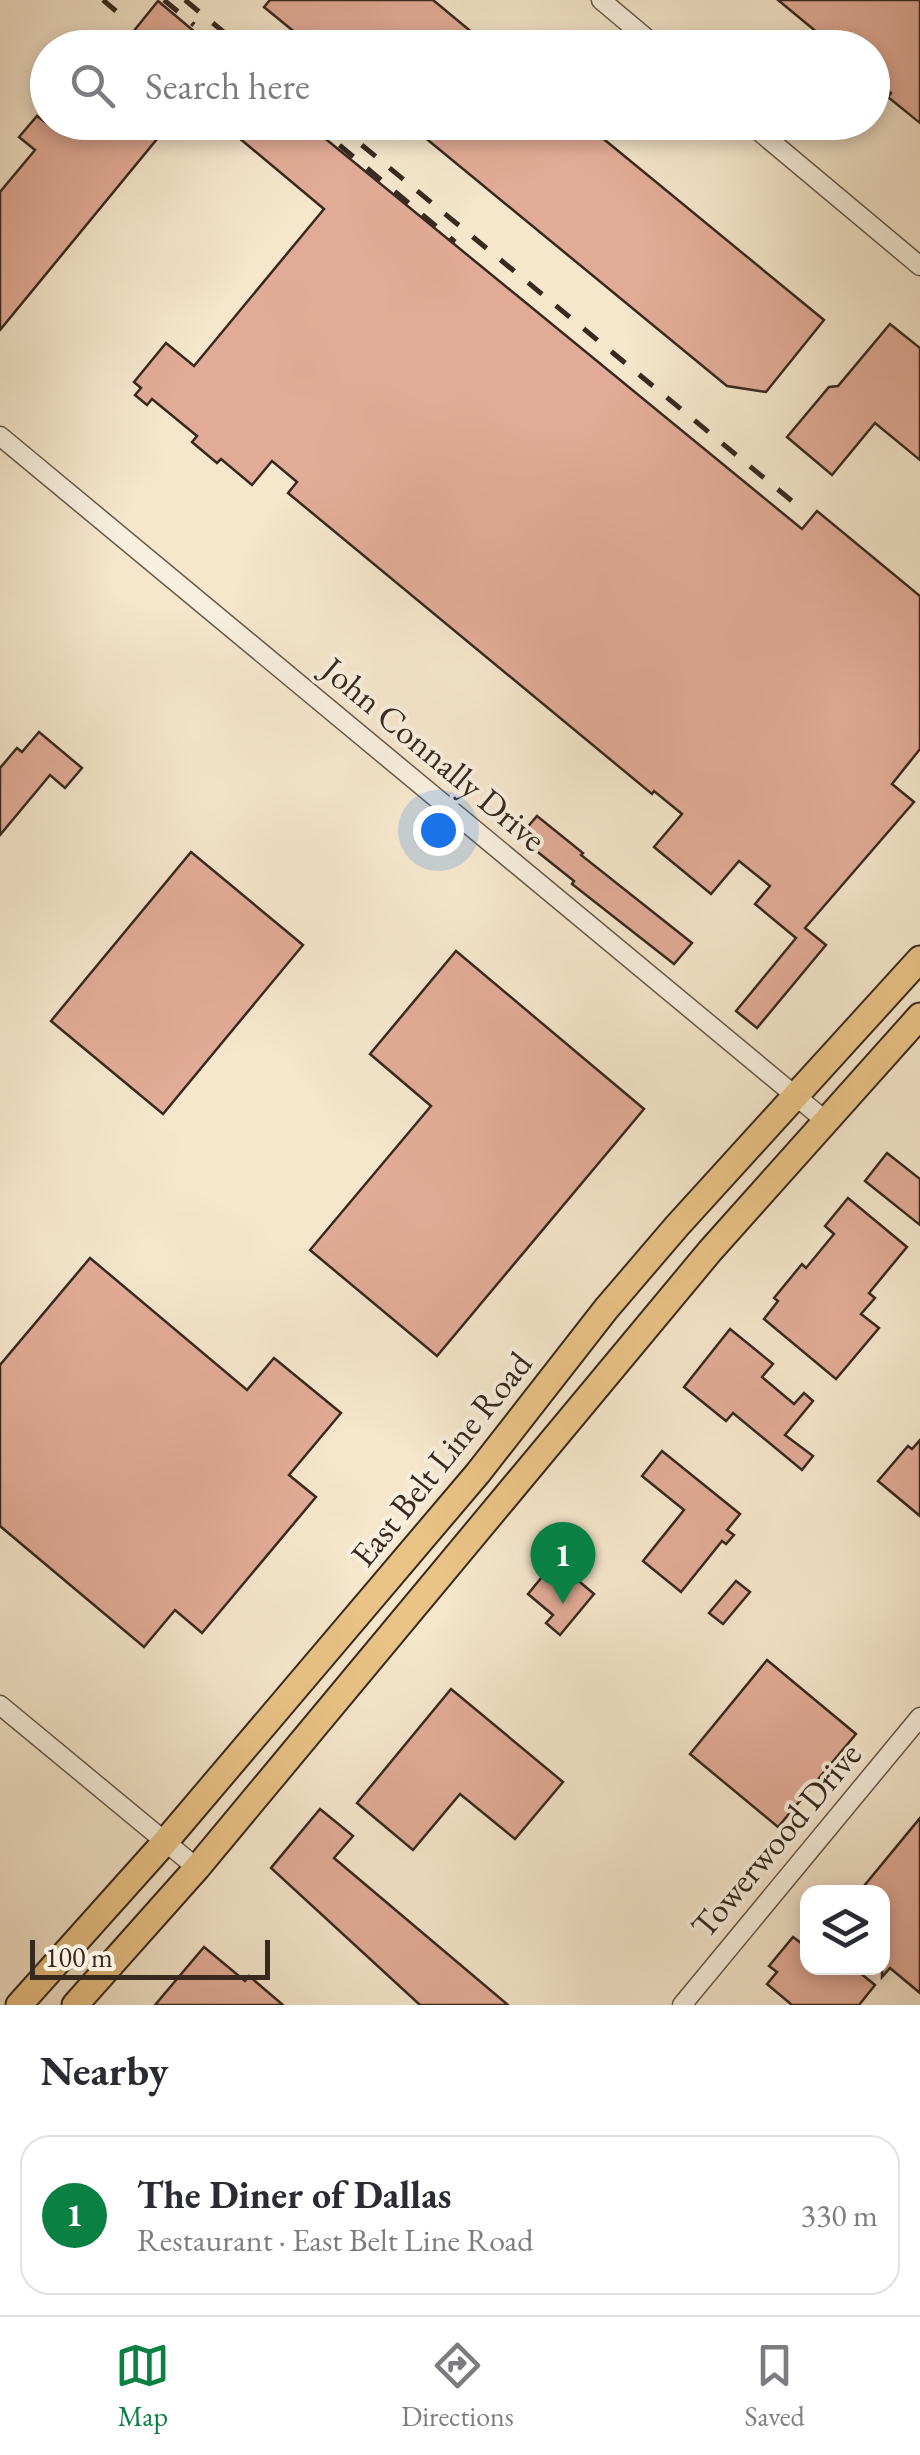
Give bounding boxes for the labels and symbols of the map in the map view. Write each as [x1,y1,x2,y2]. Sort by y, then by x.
street label: John Connally Drive [311,645,556,861]
your location [413,805,464,856]
street label: East Belt Line Road [340,1342,541,1575]
pin: 1 [530,1522,596,1604]
street label: Towerwood Drive [681,1732,871,1947]
scale bar [30,1935,270,1980]

